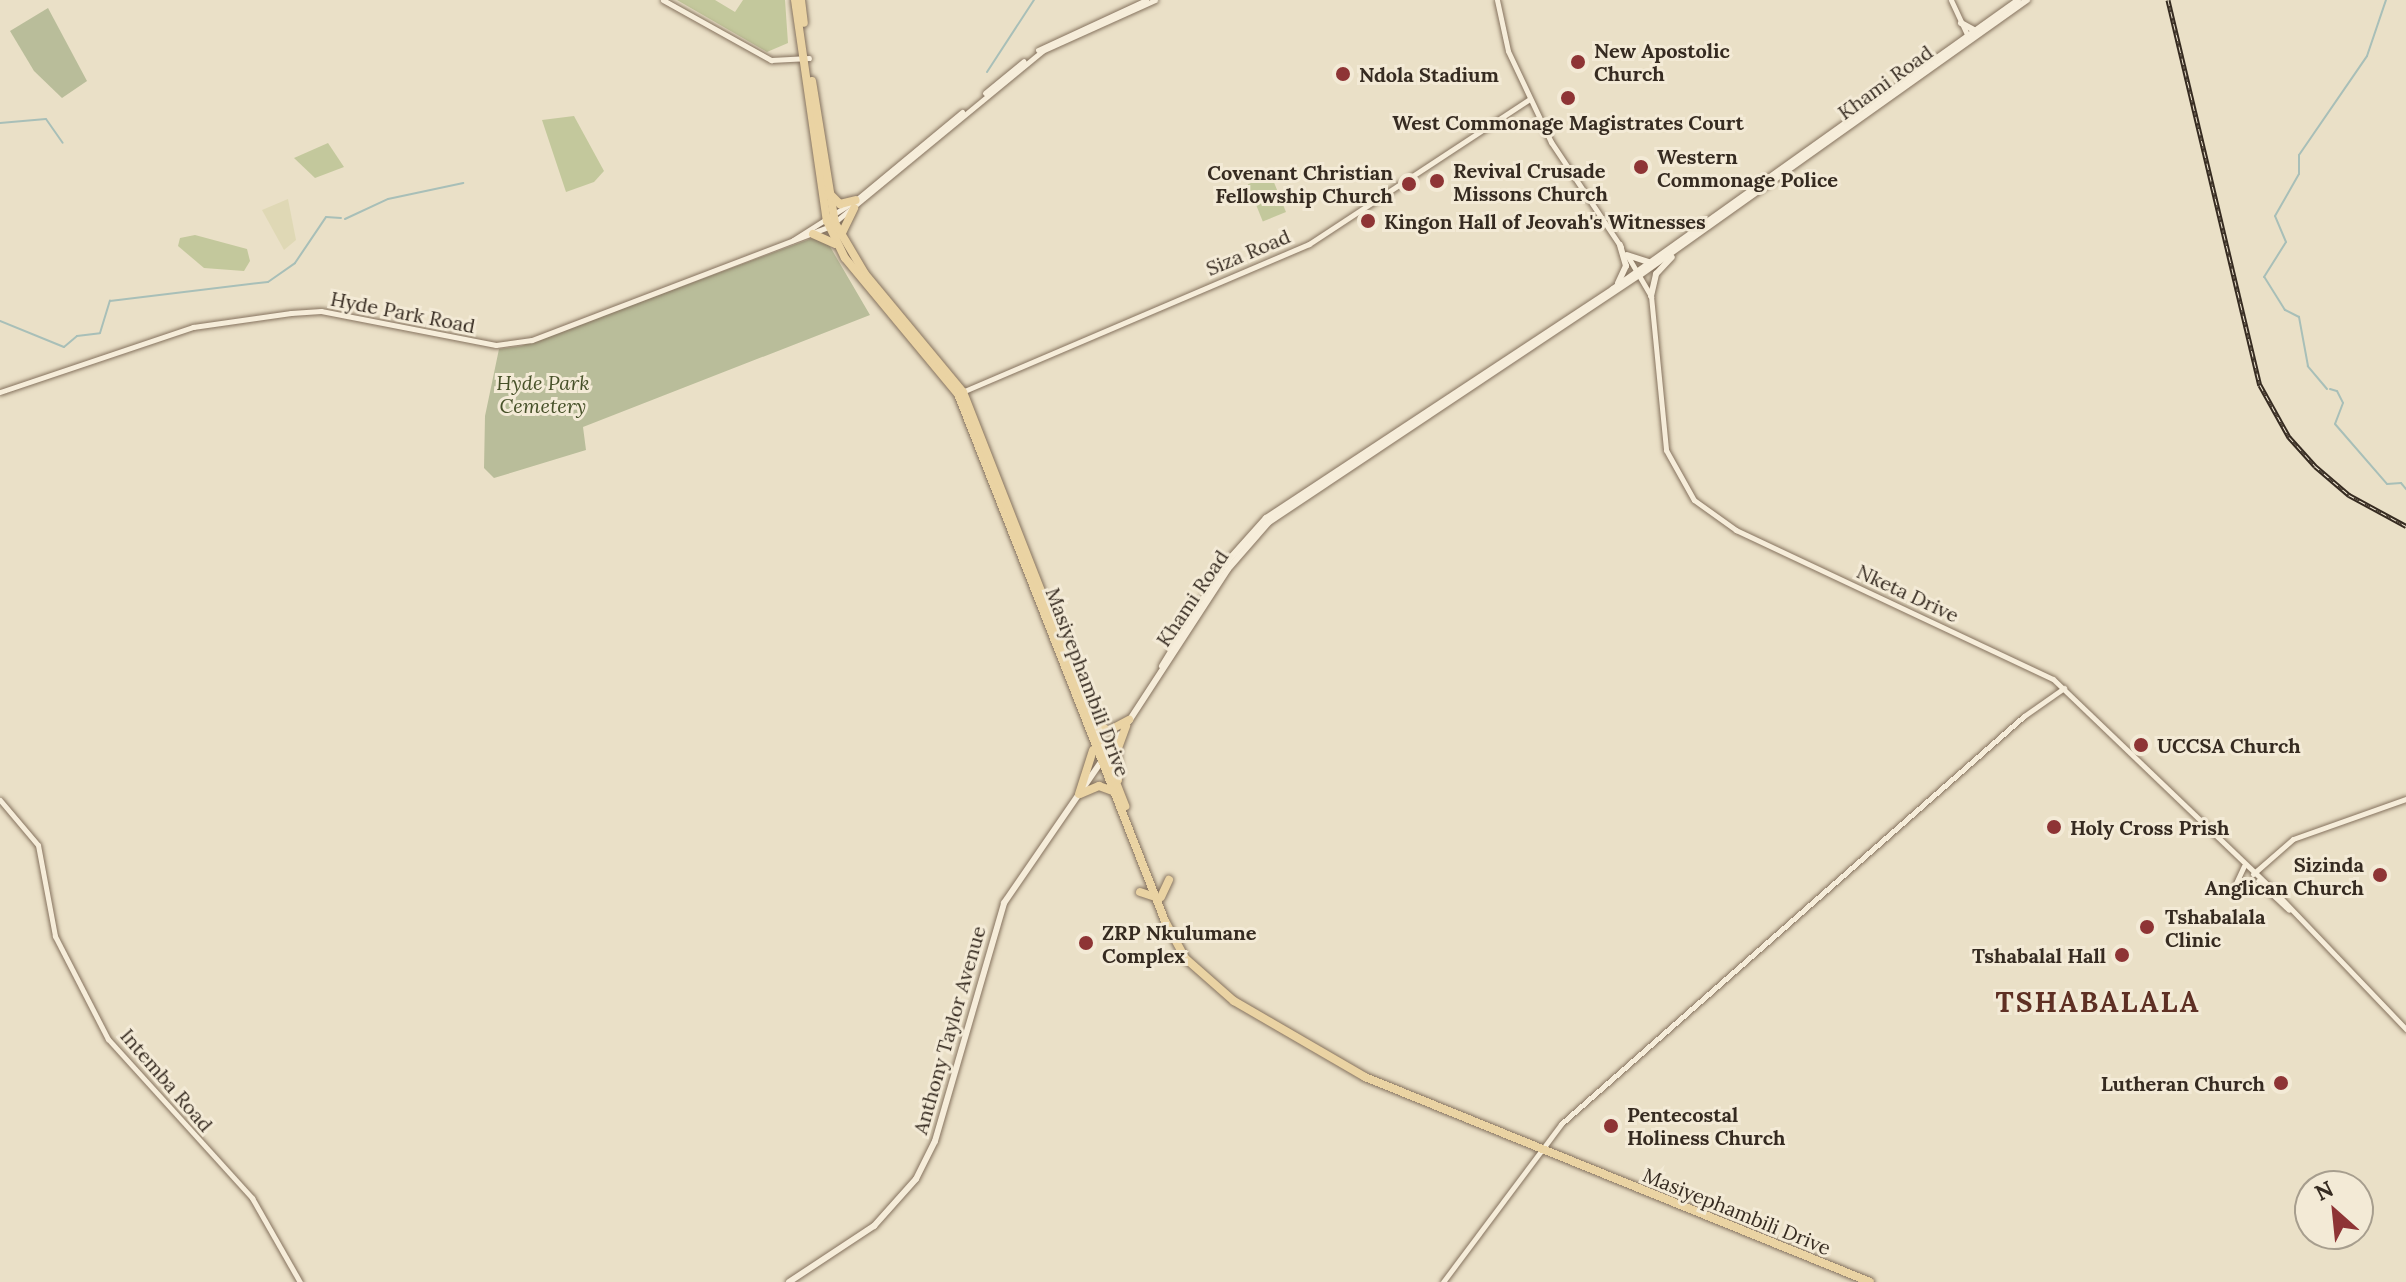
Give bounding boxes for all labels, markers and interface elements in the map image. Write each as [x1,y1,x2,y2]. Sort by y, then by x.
place label: New Apostolic Church [1594,38,1730,85]
street label: Khami Road [1833,40,1937,124]
marker: New Apostolic Church [1569,53,1587,71]
place label: Ndola Stadium [1359,62,1499,86]
marker: Ndola Stadium [1334,65,1352,83]
marker: West Commonage Magistrates Court [1559,89,1577,107]
place label: West Commonage Magistrates Court [1392,110,1744,134]
place label: Western Commonage Police [1657,144,1838,191]
place label: Revival Crusade Missons Church [1453,158,1608,205]
marker: Western Commonage Police [1632,158,1650,176]
place label: Covenant Christian Fellowship Church [1207,160,1393,207]
marker: Revival Crusade Missons Church [1428,172,1446,190]
marker: Covenant Christian Fellowship Church [1400,175,1418,193]
place label: Kingon Hall of Jeovah's Witnesses [1384,209,1706,233]
marker: Kingon Hall of Jeovah's Witnesses [1359,212,1377,230]
street label: Siza Road [1202,224,1294,280]
street label: Hyde Park Road [329,286,477,338]
park label: Hyde Park Cemetery [496,371,590,418]
street label: Khami Road [1151,545,1233,651]
street label: Nketa Drive [1853,559,1963,627]
street label: Masiyephambili Drive [1041,584,1135,780]
place label: UCCSA Church [2157,733,2301,757]
marker: UCCSA Church [2132,736,2150,754]
place label: Holy Cross Prish [2070,815,2229,839]
marker: Holy Cross Prish [2045,818,2063,836]
place label: Sizinda Anglican Church [2205,852,2364,899]
marker: Sizinda Anglican Church [2371,866,2389,884]
place label: Tshabalala Clinic [2165,904,2265,951]
marker: Tshabalala Clinic [2136,916,2158,938]
place label: ZRP Nkulumane Complex [1102,920,1257,967]
street label: Anthony Taylor Avenue [908,923,990,1137]
marker: ZRP Nkulumane Complex [1077,934,1095,952]
place label: Tshabalal Hall [1972,943,2106,967]
marker: Tshabalal Hall [2113,946,2131,964]
district label: TSHABALALA [1996,985,2200,1019]
street label: Intemba Road [116,1024,218,1136]
place label: Lutheran Church [2101,1071,2265,1095]
marker: Lutheran Church [2272,1074,2290,1092]
place label: Pentecostal Holiness Church [1627,1102,1785,1149]
marker: Pentecostal Holiness Church [1602,1117,1620,1135]
street label: Masiyephambili Drive [1640,1162,1834,1260]
north arrow [2294,1170,2374,1250]
text: N [2310,1174,2338,1207]

